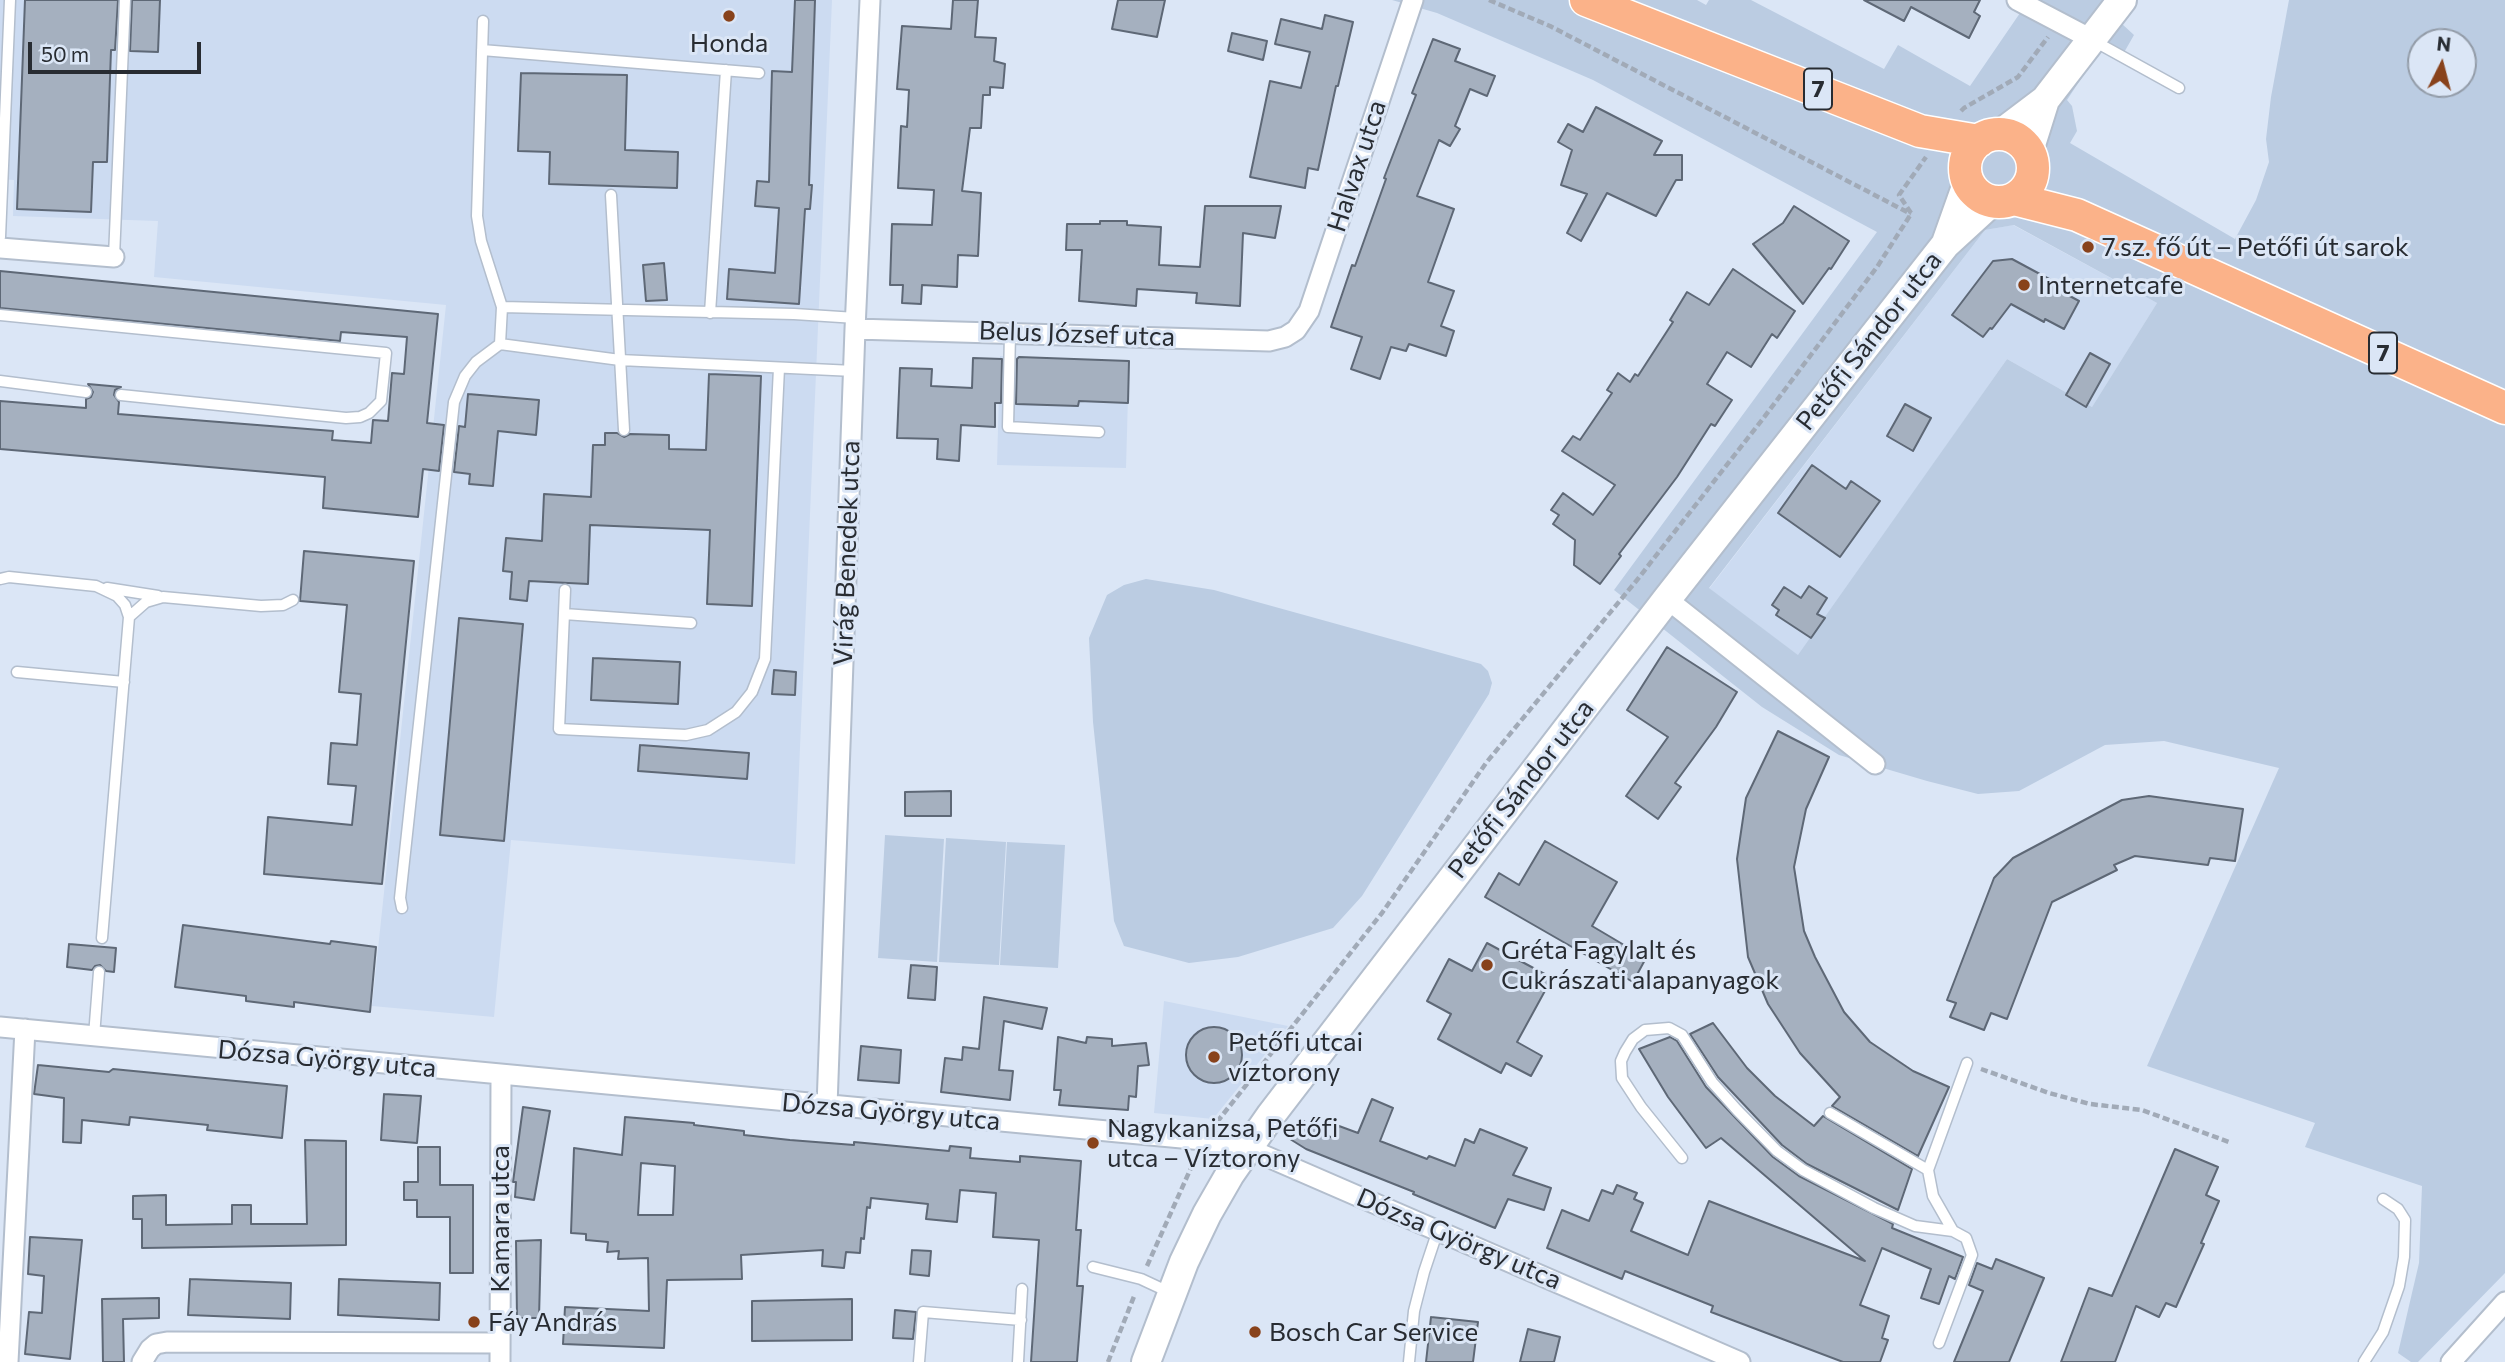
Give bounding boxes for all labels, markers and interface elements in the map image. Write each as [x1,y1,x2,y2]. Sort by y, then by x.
marker: Honda [721,8,737,24]
place label: Honda [690,27,768,59]
scale bar [32,28,205,72]
north arrow [2407,28,2477,98]
text: N [2436,31,2452,56]
text: 50 m [41,41,89,66]
road number: 7 [1804,68,1832,110]
street label: Halvax utca [1321,96,1393,236]
place label: 7.sz. fő út – Petőfi út sarok [2102,231,2409,263]
marker: 7.sz. fő út – Petőfi út sarok [2080,239,2096,255]
street label: Petőfi Sándor utca [1790,245,1948,437]
place label: Internetcafe [2038,269,2183,301]
marker: Internetcafe [2016,277,2032,293]
street label: Belus József utca [978,315,1176,353]
road number: 7 [2369,332,2397,374]
street label: Virág Benedek utca [827,440,867,666]
street label: Petőfi Sándor utca [1442,693,1600,885]
place label: Gréta Fagylalt és Cukrászati alapanyagok [1501,934,1779,996]
marker: Gréta Fagylalt és Cukrászati alapanyagok [1479,957,1495,973]
place label: Petőfi utcai víztorony [1228,1026,1363,1088]
street label: Dózsa György utca [216,1034,438,1084]
marker: Petőfi utcai víztorony [1206,1049,1222,1065]
street label: Dózsa György utca [780,1087,1002,1137]
place label: Nagykanizsa, Petőfi utca – Víztorony [1107,1112,1338,1174]
marker: Nagykanizsa, Petőfi utca – Víztorony [1085,1135,1101,1151]
street label: Kamara utca [484,1145,516,1293]
street label: Dózsa György utca [1352,1182,1566,1296]
place label: Fáy András [488,1306,617,1338]
marker: Fáy András [466,1314,482,1330]
place label: Bosch Car Service [1269,1316,1478,1348]
marker: Bosch Car Service [1247,1324,1263,1340]

